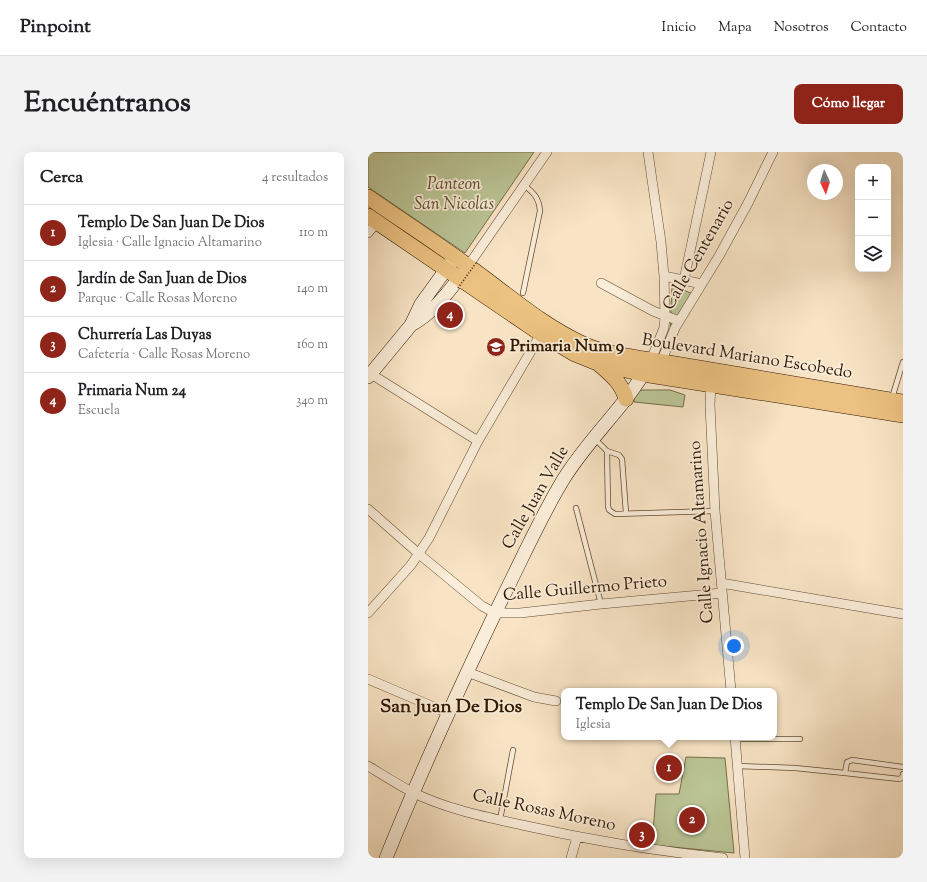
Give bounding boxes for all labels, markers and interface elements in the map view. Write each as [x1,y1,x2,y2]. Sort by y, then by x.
text: Pinpoint [20,14,91,41]
text: Inicio [662,18,696,38]
text: Mapa [718,18,752,38]
text: Nosotros [774,18,829,38]
text: Contacto [851,18,907,38]
text: Encuéntranos [24,84,191,124]
button: Cómo llegar [794,84,903,124]
north arrow [807,164,843,200]
map controls [855,164,891,272]
button: + [855,164,891,200]
text: Cerca [40,166,83,190]
text: 4 resultados [262,169,328,187]
park label: Panteon San Nicolas [414,173,494,217]
street label: Calle Centenario [657,195,741,315]
button: − [855,200,891,236]
text: Templo De San Juan De Dios [78,213,264,234]
text: 1 [51,224,55,242]
text: 110 m [299,224,328,242]
text: Iglesia · Calle Ignacio Altamarino [78,234,262,252]
button: layers [855,236,891,272]
text: Jardín de San Juan de Dios [78,269,247,290]
text: 2 [50,280,56,298]
text: 140 m [297,280,328,298]
text: Parque · Calle Rosas Moreno [78,290,237,308]
pin: 4 [437,300,463,330]
text: Churrería Las Duyas [78,325,212,346]
street label: Boulevard Mariano Escobedo [640,328,854,386]
place label: Primaria Num 9 [510,335,624,359]
text: 3 [50,336,56,354]
text: 160 m [297,336,328,354]
school or university icon: Primaria Num 9 [485,336,507,358]
text: Cafetería · Calle Rosas Moreno [78,346,250,364]
text: Primaria Num 24 [78,381,186,402]
text: 4 [50,392,56,410]
text: 340 m [296,392,328,410]
text: Escuela [78,402,120,420]
street label: Calle Ignacio Altamarino [684,440,720,624]
street label: Calle Juan Valle [497,442,575,554]
street label: Calle Guillermo Prieto [502,570,668,608]
your location [724,636,744,656]
popup [561,688,777,740]
district label: San Juan De Dios [380,694,523,721]
text: Templo De San Juan De Dios [576,695,762,716]
text: Iglesia [576,716,611,734]
pin: 1 [656,753,682,783]
street label: Calle Rosas Moreno [470,784,618,838]
pin: 2 [679,805,705,835]
pin: 3 [629,820,655,850]

